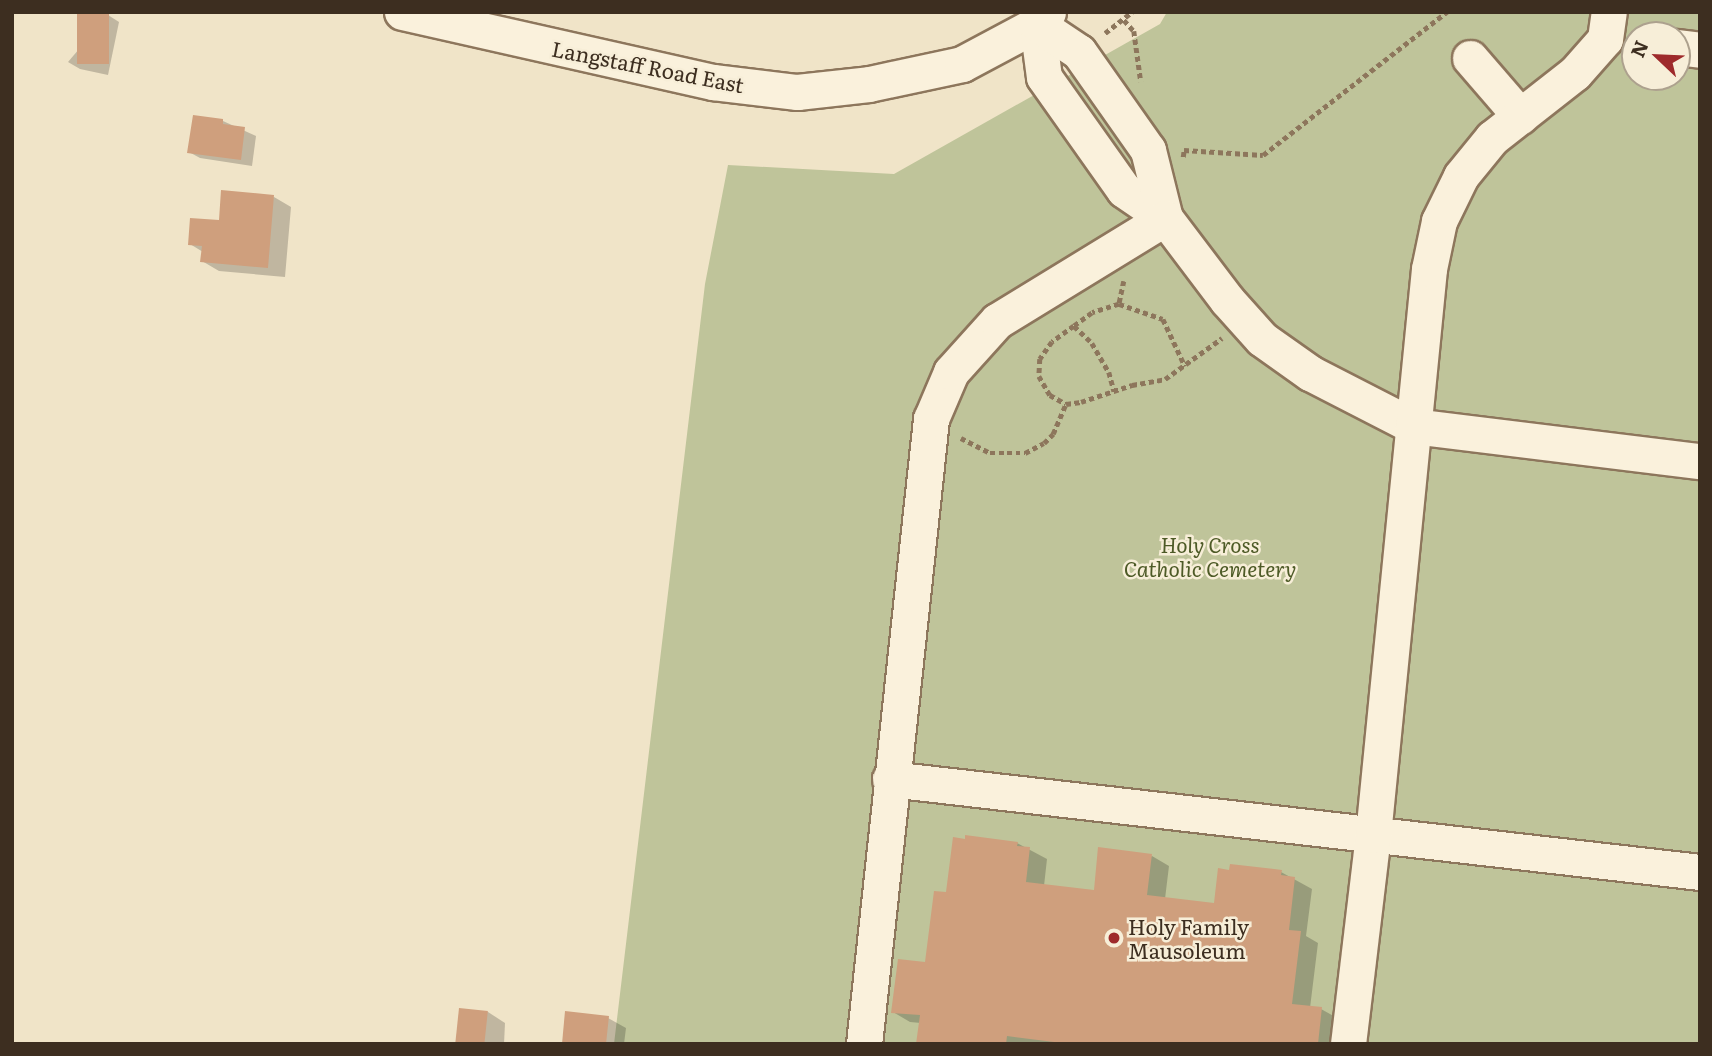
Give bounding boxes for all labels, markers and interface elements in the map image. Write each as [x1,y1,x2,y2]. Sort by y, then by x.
north arrow [1621,21,1691,91]
street label: Langstaff Road East [550,35,746,97]
text: N [1623,36,1655,61]
park label: Holy Cross Catholic Cemetery [1124,531,1296,581]
place label: Holy Family Mausoleum [1128,913,1249,963]
marker: Holy Family Mausoleum [1106,930,1122,946]

